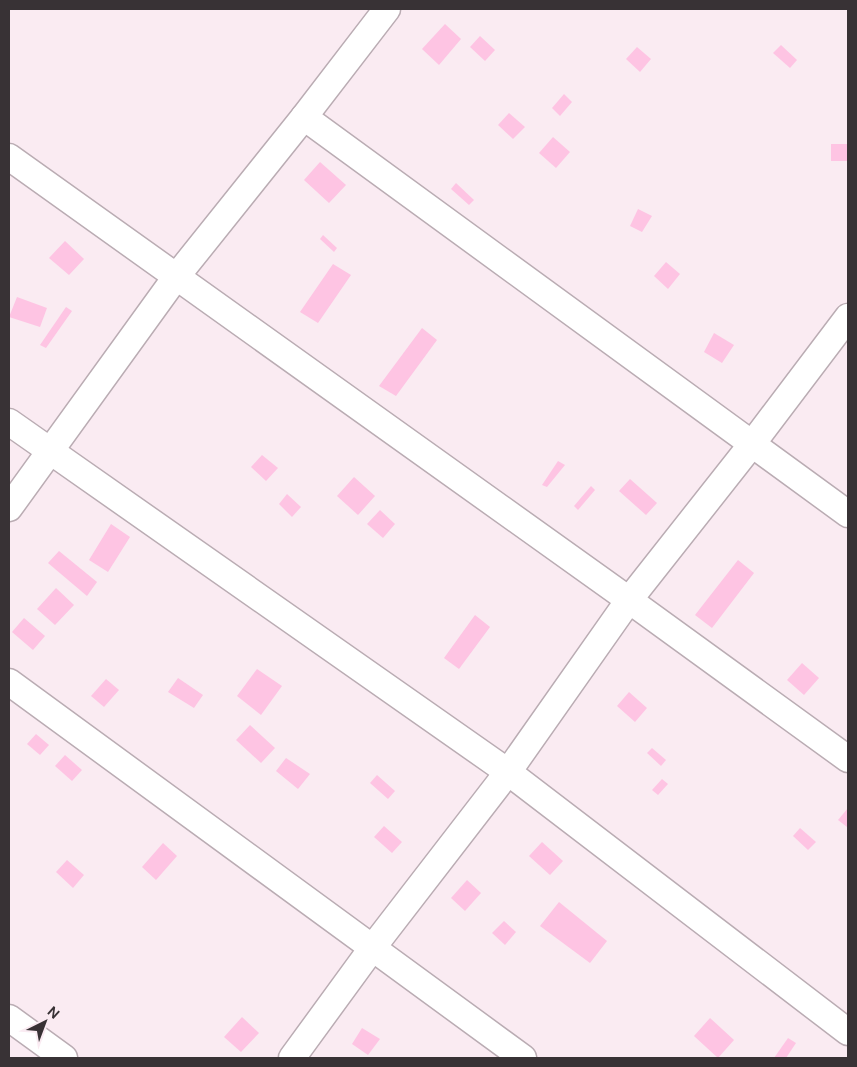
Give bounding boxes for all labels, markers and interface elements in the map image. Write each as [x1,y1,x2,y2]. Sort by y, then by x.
north arrow [20,997,70,1047]
text: N [44,1002,64,1022]

